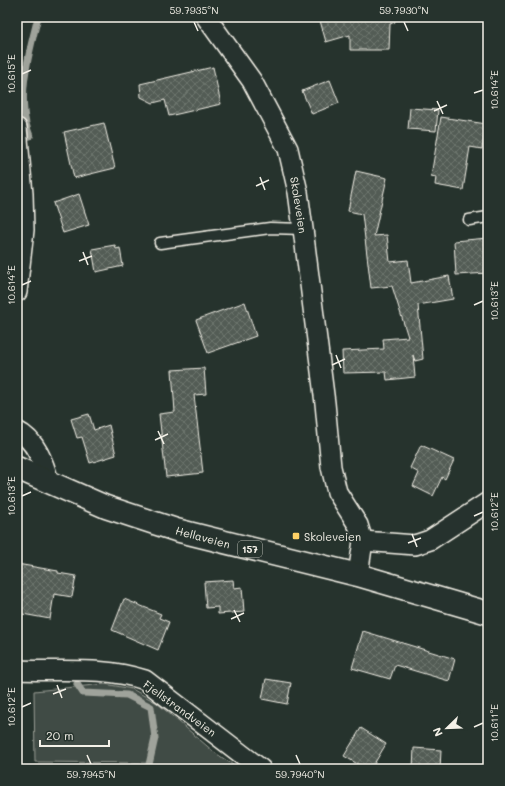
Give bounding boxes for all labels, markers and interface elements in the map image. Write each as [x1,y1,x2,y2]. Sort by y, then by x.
text: 59.7935°N [169,3,219,17]
text: 59.7930°N [379,3,429,17]
text: 10.615°E [4,54,18,94]
text: 10.614°E [487,70,501,110]
street label: Skoleveien [287,176,311,234]
text: 10.614°E [4,265,18,305]
text: 10.613°E [487,281,501,321]
text: 10.613°E [4,476,18,516]
text: 10.612°E [487,492,501,532]
street label: Hellaveien [174,523,232,551]
place label: Skoleveien [304,529,361,544]
marker: Skoleveien [291,531,301,541]
road number: 157 [238,541,262,557]
street label: Fjellstrandveien [141,676,219,740]
text: 10.612°E [4,687,18,727]
text: 10.611°E [487,704,501,742]
north arrow [427,708,467,748]
scale bar [40,722,109,748]
text: N [429,725,446,739]
text: 20 m [46,727,74,743]
text: 59.7945°N [66,767,116,781]
text: 59.7940°N [275,767,325,781]

